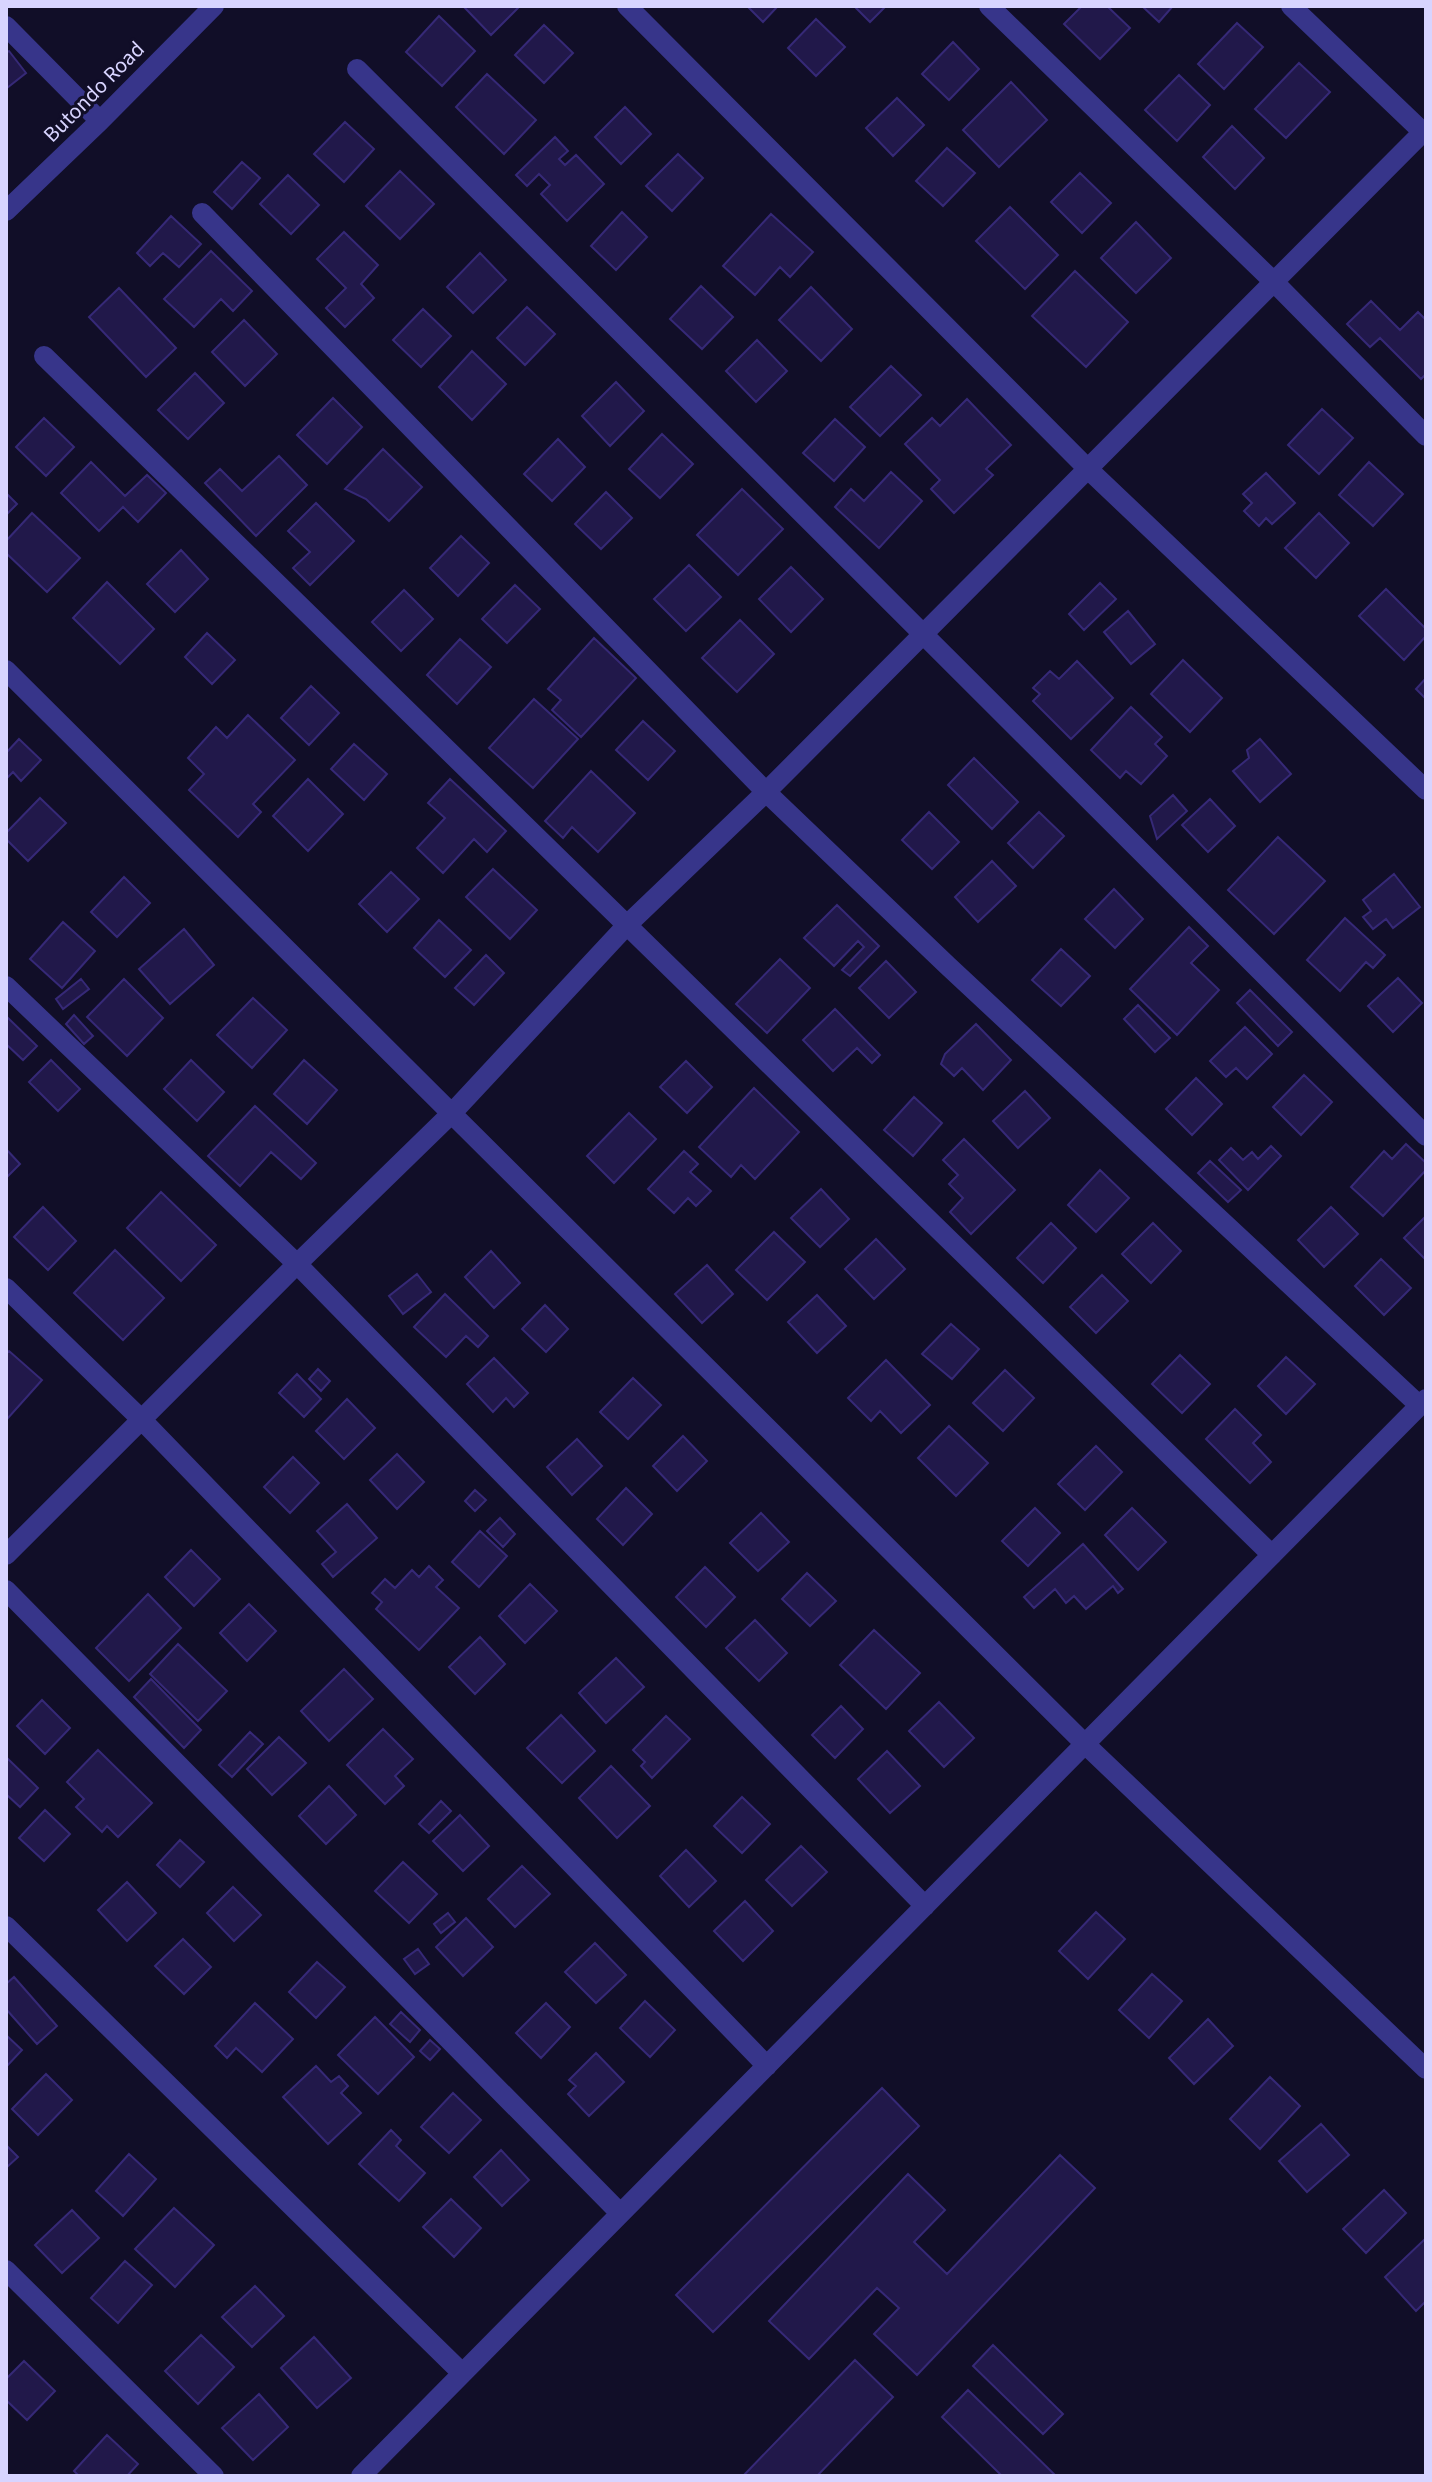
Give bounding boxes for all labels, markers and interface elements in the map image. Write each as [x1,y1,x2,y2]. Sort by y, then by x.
street label: Butondo Road [36,34,152,150]

